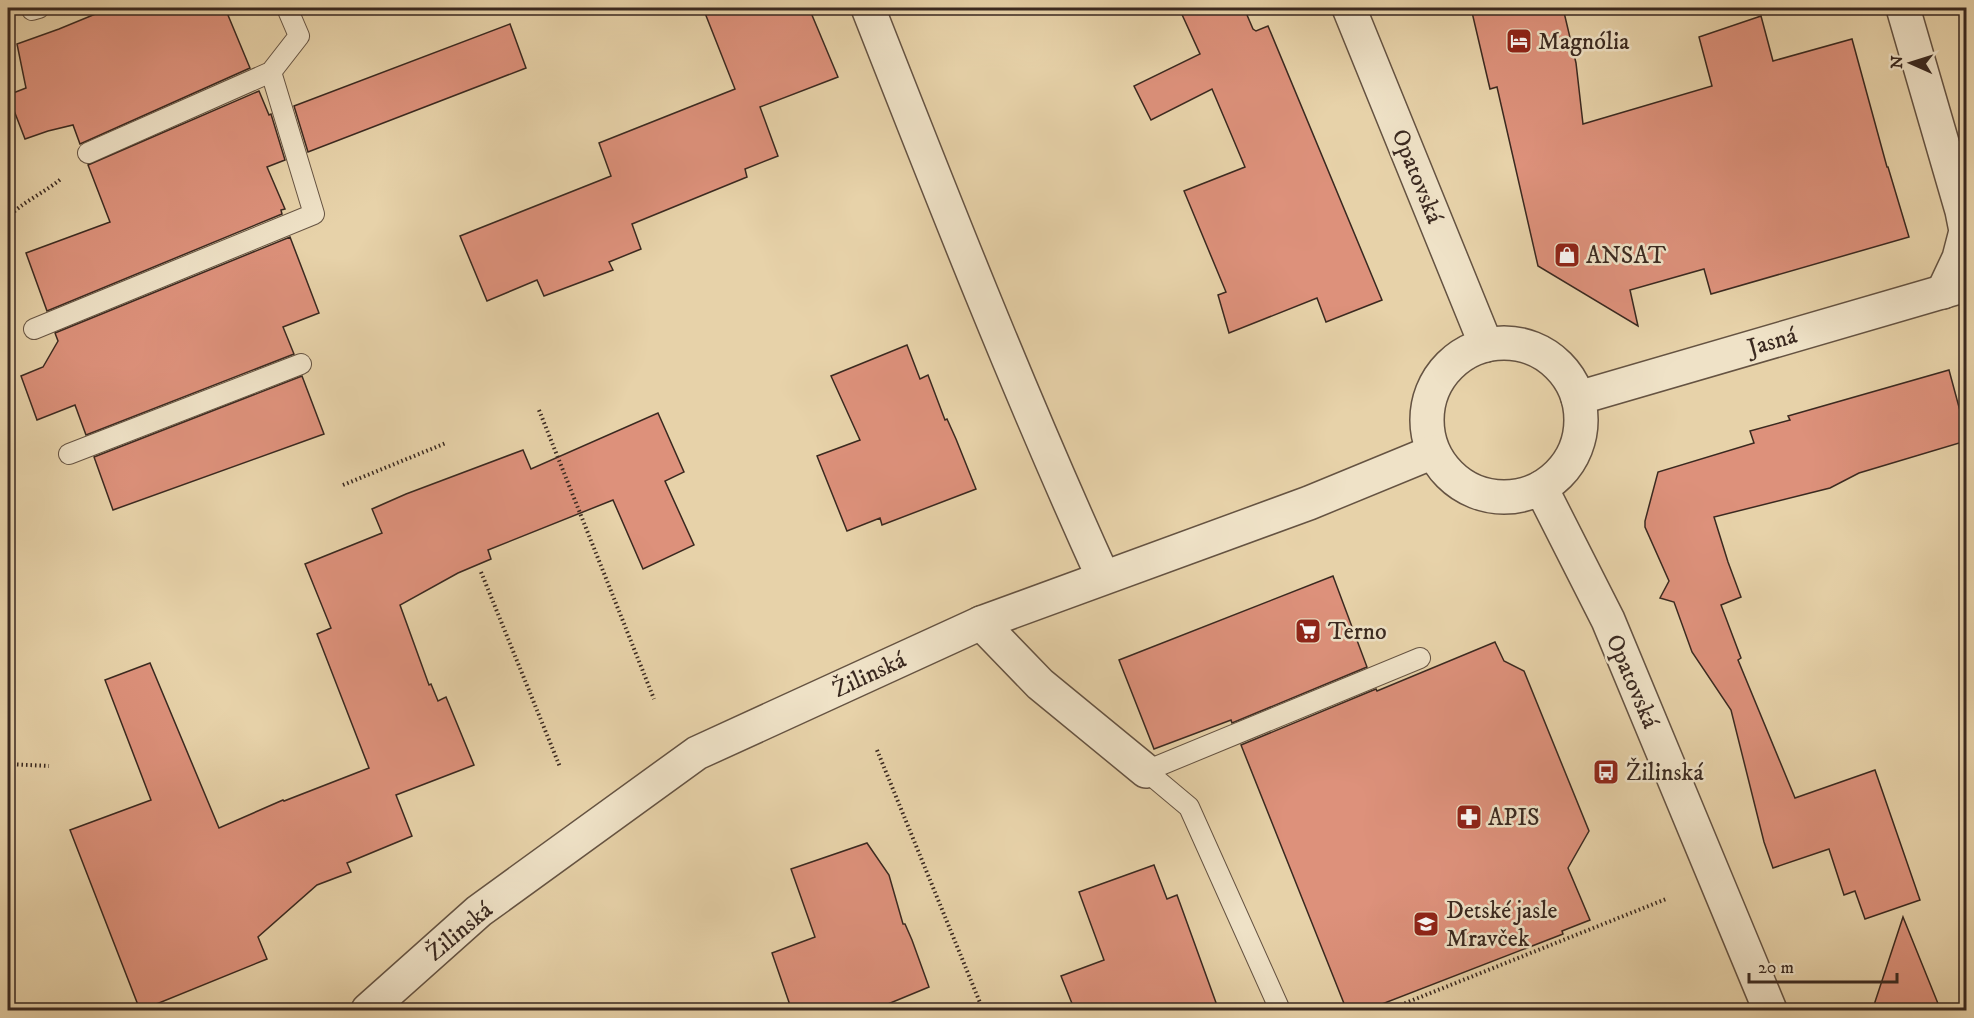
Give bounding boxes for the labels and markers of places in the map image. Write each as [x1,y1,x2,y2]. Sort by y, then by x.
hotel icon: Magnólia [1504,26,1534,56]
place label: Magnólia [1538,27,1630,57]
shop icon: ANSAT [1552,240,1582,270]
place label: ANSAT [1586,241,1666,271]
supermarket icon: Terno [1293,616,1323,646]
place label: Terno [1328,617,1387,647]
bus stop icon: Žilinská [1591,757,1621,787]
place label: Žilinská [1626,757,1704,788]
pharmacy icon: APIS [1454,802,1484,832]
place label: APIS [1488,803,1540,833]
place label: Detské jasle Mravček [1446,896,1557,954]
school or university icon: Detské jasle Mravček [1411,909,1441,939]

